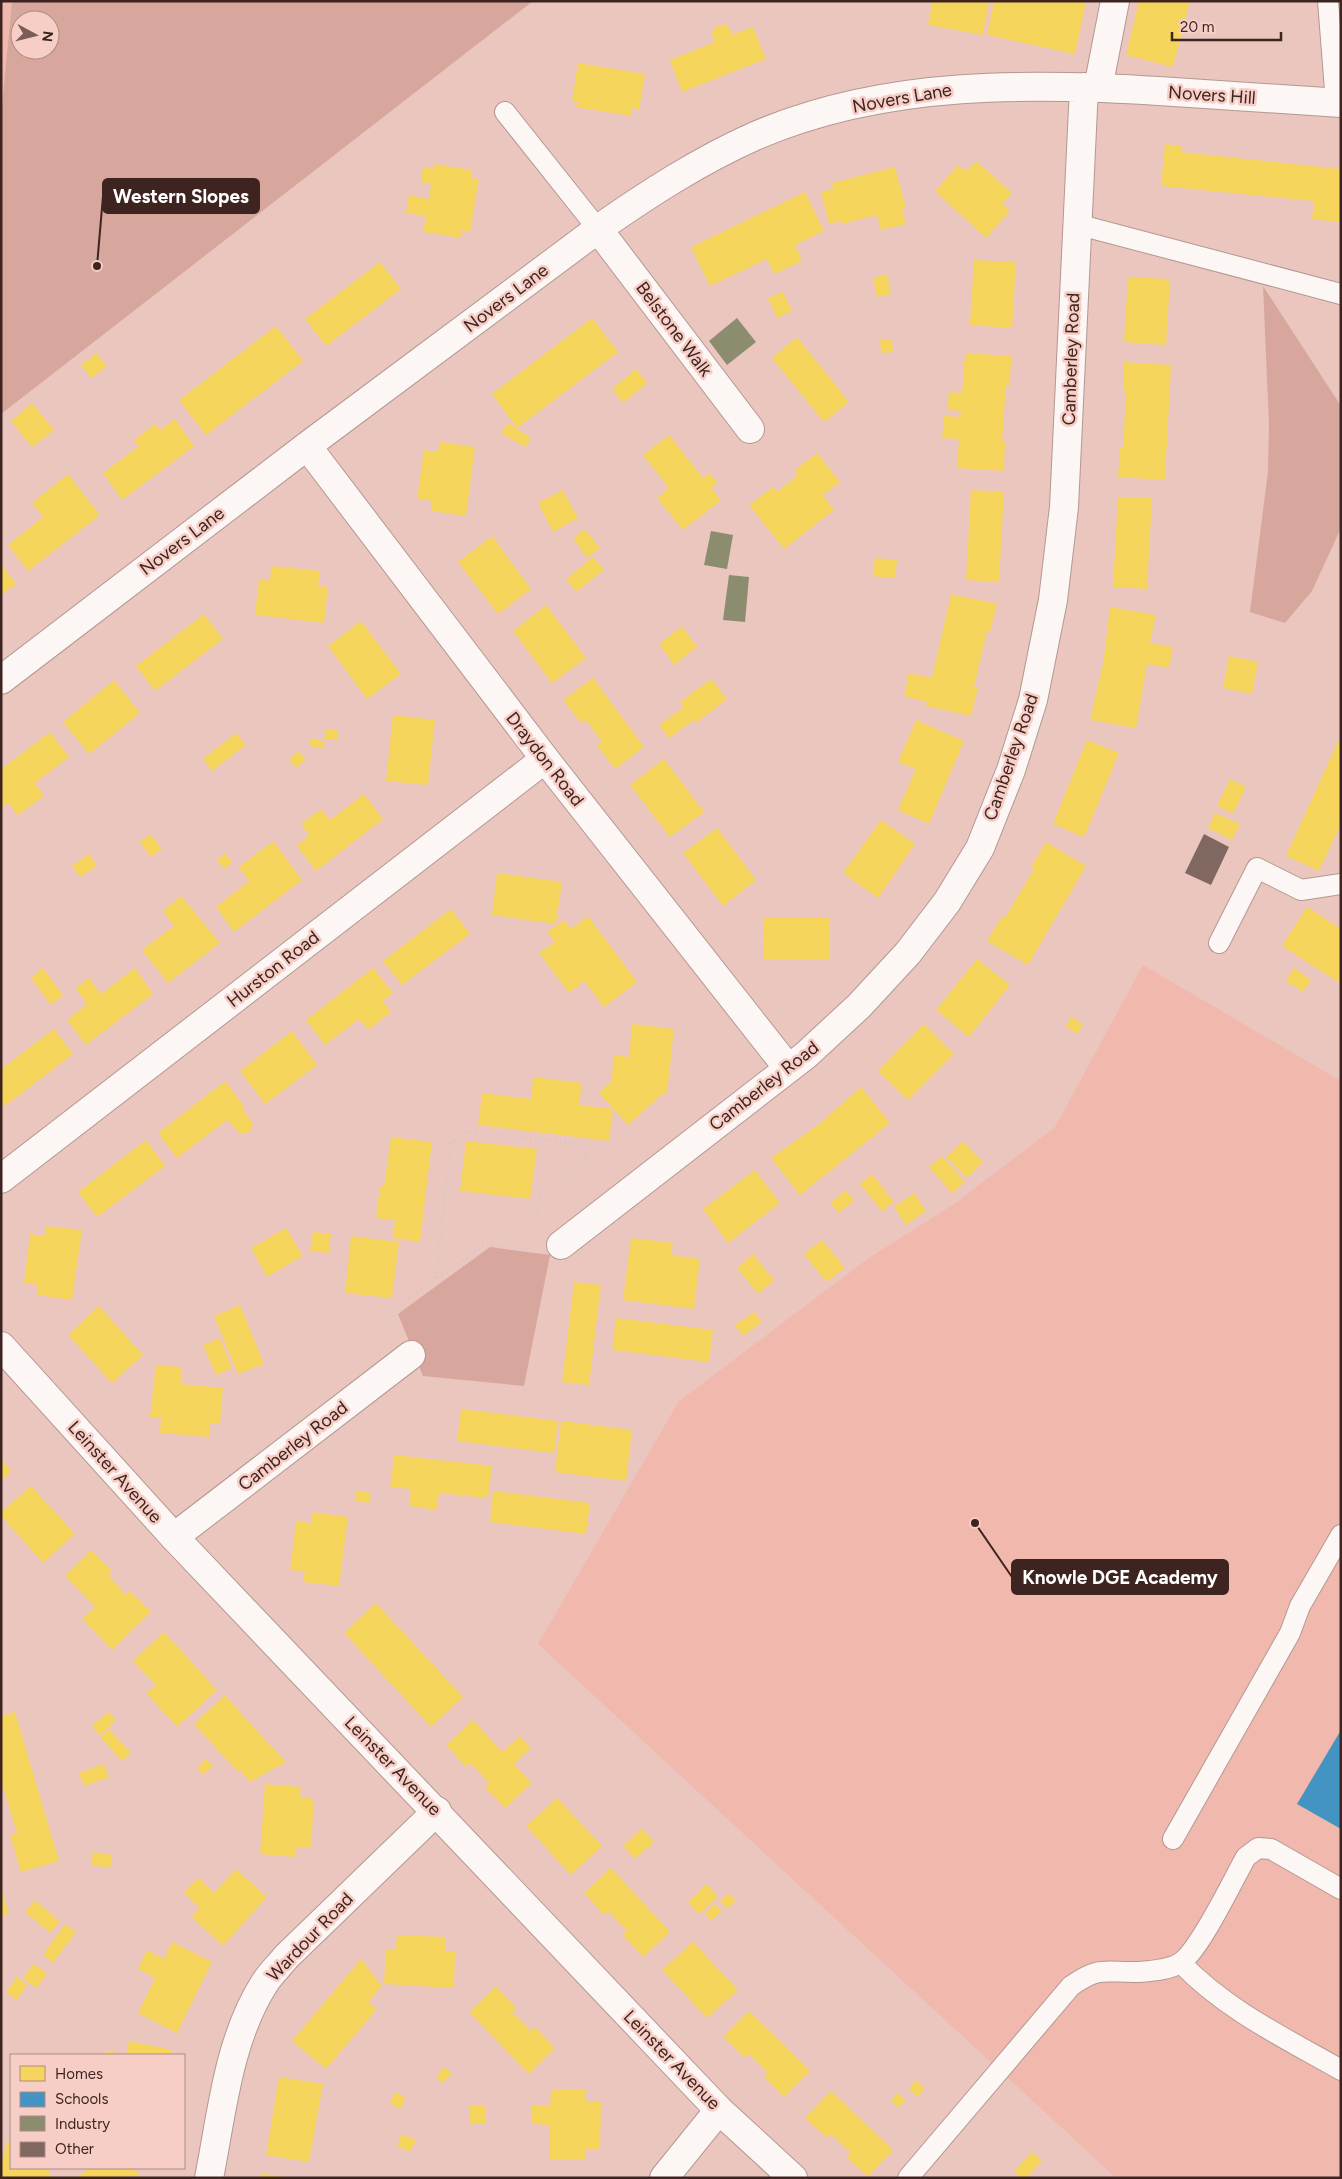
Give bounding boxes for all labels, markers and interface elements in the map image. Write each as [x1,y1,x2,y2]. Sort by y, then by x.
north arrow [10,10,60,60]
scale bar [1172,10,1281,42]
text: 20 m [1180,18,1214,36]
text: N [38,30,57,43]
street label: Novers Lane [851,78,954,118]
street label: Novers Hill [1168,81,1256,109]
callout: Western Slopes [103,179,259,213]
text: Western Slopes [113,185,249,208]
street label: Novers Lane [459,259,553,337]
street label: Belstone Walk [631,277,717,381]
street label: Camberley Road [1058,292,1084,426]
street label: Novers Lane [135,502,229,580]
street label: Camberley Road [979,691,1043,823]
street label: Draydon Road [501,707,589,811]
street label: Hurston Road [222,926,324,1012]
street label: Camberley Road [705,1036,823,1136]
street label: Camberley Road [234,1396,352,1496]
street label: Leinster Avenue [63,1416,167,1528]
callout: Knowle DGE Academy [1012,1560,1228,1594]
text: Knowle DGE Academy [1022,1566,1218,1589]
street label: Leinster Avenue [340,1712,446,1820]
street label: Wardour Road [262,1888,358,1986]
street label: Leinster Avenue [619,2006,725,2114]
legend [10,2054,185,2169]
text: Homes [55,2065,103,2083]
text: Schools [55,2090,108,2108]
text: Industry [55,2115,110,2133]
text: Other [55,2140,94,2158]

